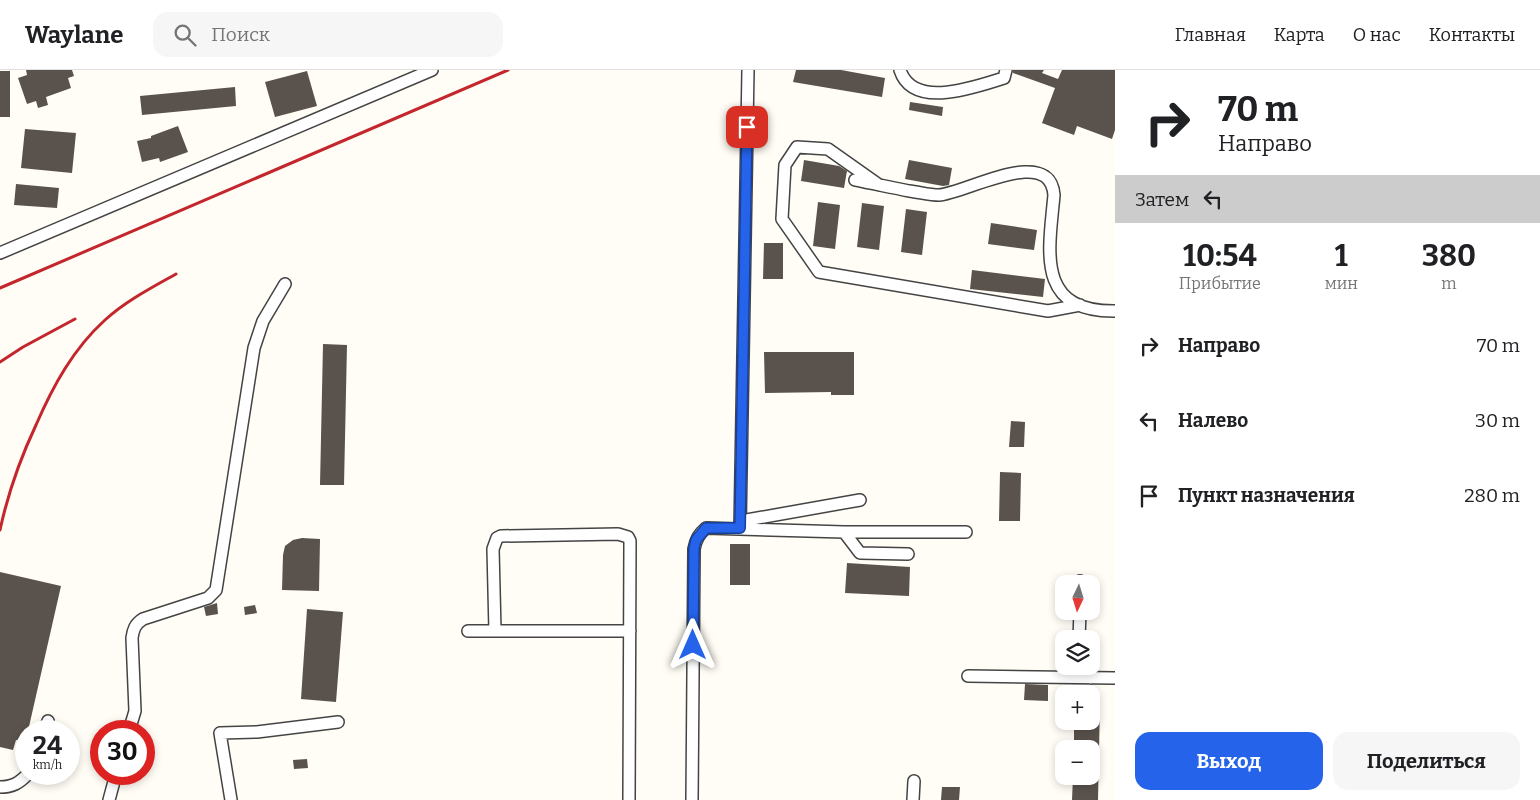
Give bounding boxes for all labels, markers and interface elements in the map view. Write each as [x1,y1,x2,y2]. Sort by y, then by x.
search box [153,12,503,57]
text: Waylane [25,21,123,49]
icon: search [171,21,199,49]
text: Поиск [211,23,270,46]
text: Главная [1175,24,1246,46]
text: Карта [1274,24,1325,46]
text: О нас [1353,24,1401,46]
text: Контакты [1429,24,1515,46]
text: 70 m [1218,88,1298,130]
icon: right [1135,90,1200,155]
pin [726,106,768,148]
icon: arrive [733,113,761,141]
text: Направо [1218,130,1312,157]
icon: left [1199,185,1227,213]
text: Затем [1135,188,1189,211]
text: 10:54 [1183,238,1257,274]
text: 1 [1335,238,1348,274]
text: 380 [1422,238,1476,274]
text: Прибытие [1179,274,1261,293]
text: мин [1325,274,1358,293]
text: m [1441,274,1457,293]
icon: right [1135,332,1163,360]
text: Направо [1178,334,1260,357]
text: 70 m [1477,334,1520,357]
icon: left [1135,407,1163,435]
text: Налево [1178,409,1248,432]
text: 30 m [1475,409,1520,432]
icon: arrive [1135,482,1163,510]
text: Пункт назначения [1178,484,1355,507]
text: 280 m [1464,484,1520,507]
north arrow [1055,575,1100,620]
map controls [1055,575,1100,785]
position arrow [666,618,718,670]
button: layers [1055,630,1100,675]
button: + [1055,685,1100,730]
speed limit sign: 30 [90,720,155,785]
text: 24 [33,731,62,761]
button: Выход [1135,732,1323,790]
button: Поделиться [1333,732,1520,790]
button: − [1055,740,1100,785]
text: km/h [33,758,62,772]

